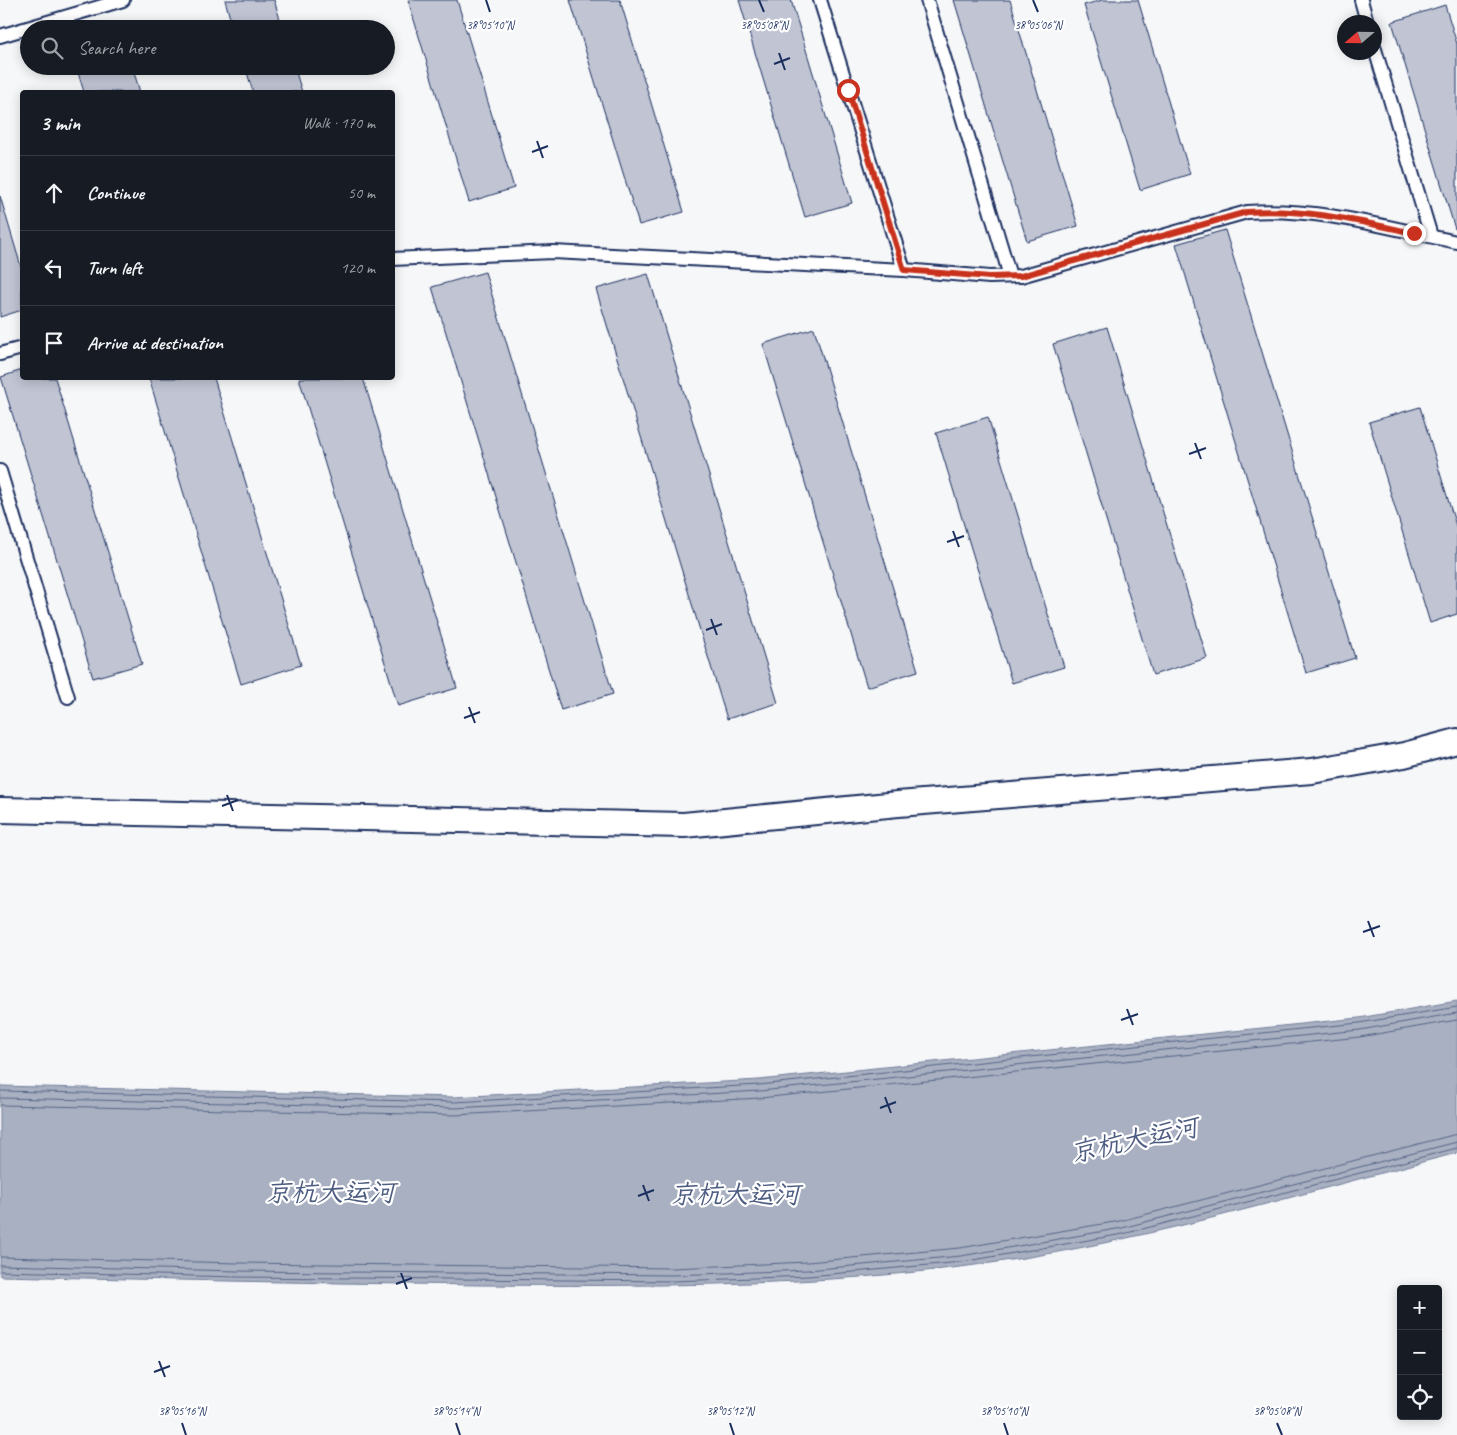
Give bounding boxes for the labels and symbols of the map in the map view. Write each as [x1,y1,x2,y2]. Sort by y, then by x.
north arrow [1337,15,1382,60]
text: 38°05'10"N [466,17,515,33]
text: 38°05'08"N [740,17,789,33]
text: 38°05'06"N [1014,17,1063,33]
route start [837,79,860,102]
route end [1403,222,1426,245]
water label: 京杭大运河 [1067,1110,1205,1170]
water label: 京杭大运河 [265,1176,399,1209]
water label: 京杭大运河 [670,1178,804,1211]
text: 38°05'16"N [158,1403,207,1419]
text: 38°05'14"N [432,1403,481,1419]
text: 38°05'12"N [706,1403,755,1419]
text: 38°05'10"N [980,1403,1029,1419]
text: 38°05'08"N [1253,1403,1302,1419]

